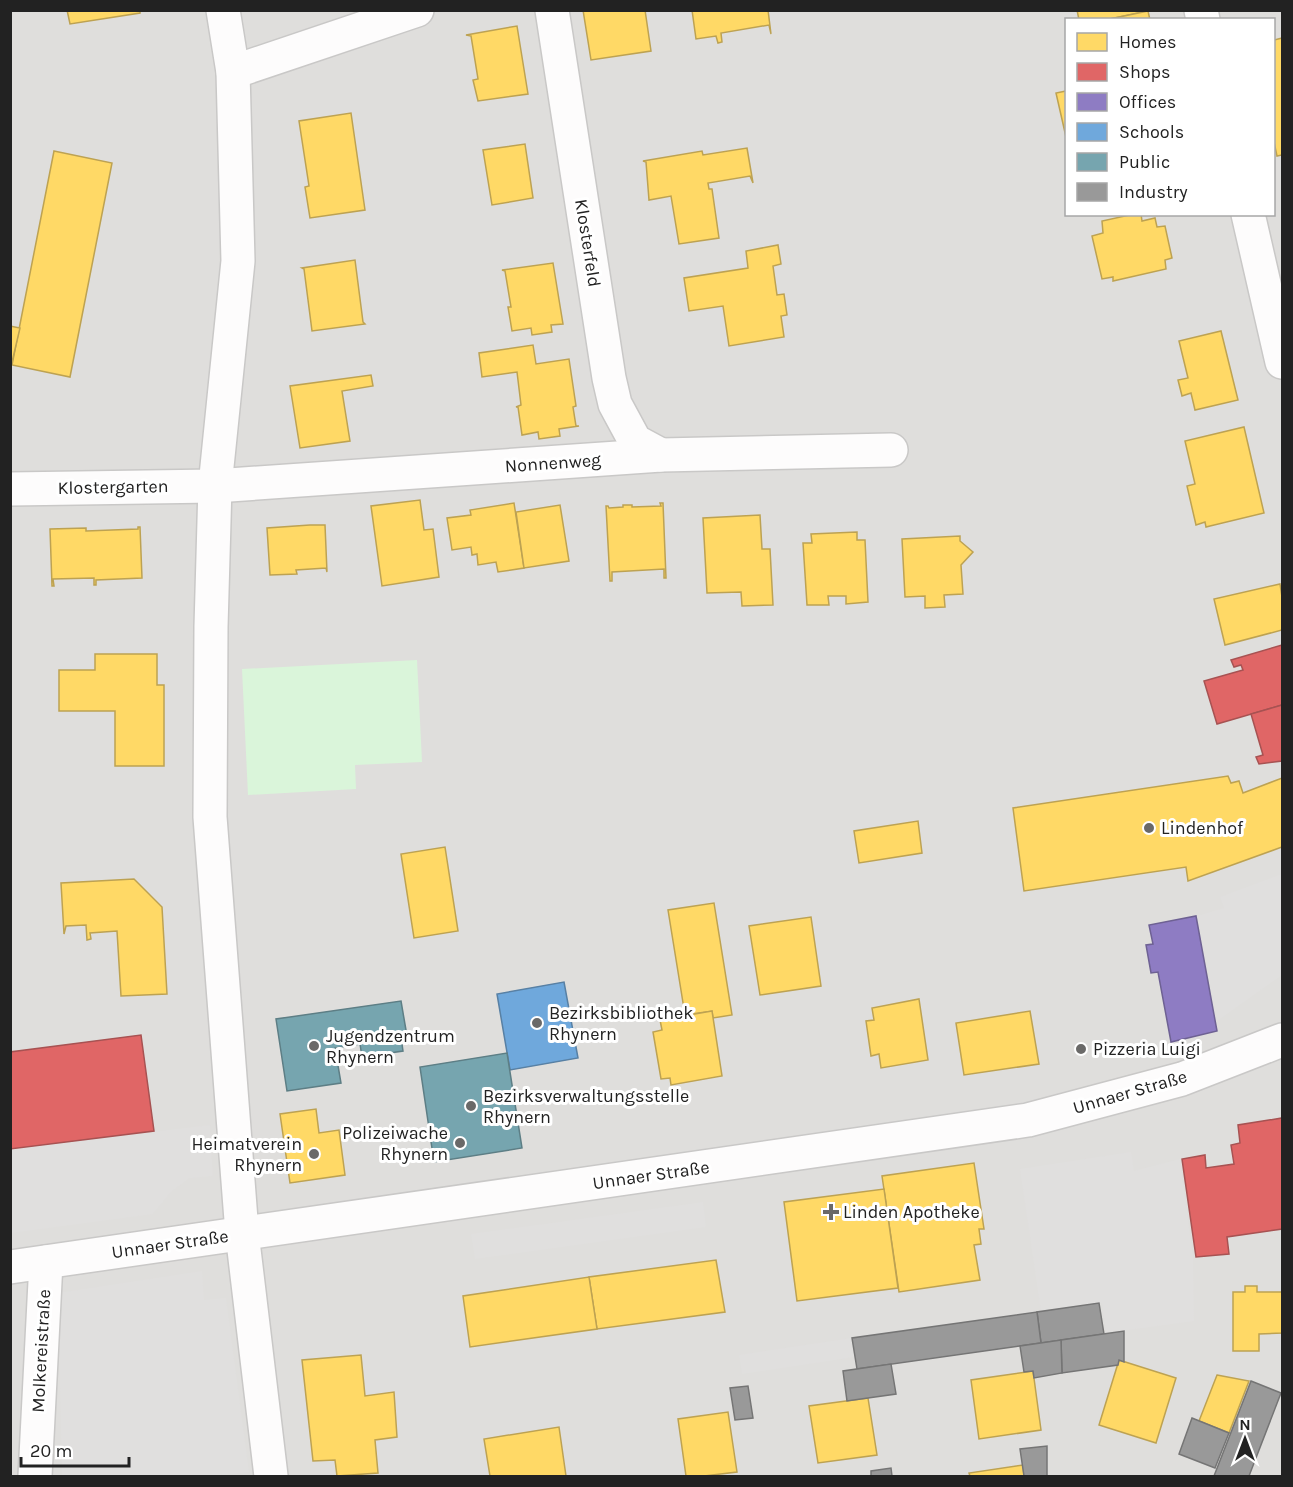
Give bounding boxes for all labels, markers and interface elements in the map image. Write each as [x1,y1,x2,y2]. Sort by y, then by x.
legend [1065,18,1275,216]
text: Homes [1119,31,1176,53]
text: Shops [1119,61,1171,83]
text: Offices [1119,91,1176,113]
text: Schools [1119,121,1184,143]
text: Public [1119,151,1170,173]
text: Industry [1119,181,1188,203]
street label: Klosterfeld [570,197,606,289]
street label: Nonnenweg [504,449,602,477]
street label: Klostergarten [57,475,169,499]
place label: Lindenhof [1161,817,1244,839]
marker: Lindenhof [1142,821,1156,835]
place label: Bezirksbibliothek Rhynern [549,1002,693,1045]
marker: Bezirksbibliothek Rhynern [530,1016,544,1030]
place label: Jugendzentrum Rhynern [326,1025,455,1068]
place label: Pizzeria Luigi [1093,1038,1201,1060]
marker: Jugendzentrum Rhynern [307,1039,321,1053]
marker: Pizzeria Luigi [1074,1042,1088,1056]
street label: Unnaer Straße [1070,1065,1190,1119]
place label: Bezirksverwaltungsstelle Rhynern [483,1085,689,1128]
marker: Bezirksverwaltungsstelle Rhynern [464,1099,478,1113]
place label: Polizeiwache Rhynern [342,1122,448,1165]
place label: Heimatverein Rhynern [192,1133,302,1176]
marker: Polizeiwache Rhynern [453,1136,467,1150]
marker: Heimatverein Rhynern [307,1147,321,1161]
street label: Unnaer Straße [591,1156,711,1194]
place label: Linden Apotheke [843,1201,980,1223]
marker: Linden Apotheke [824,1205,838,1219]
street label: Unnaer Straße [110,1225,230,1263]
street label: Molkereistraße [27,1289,55,1413]
north arrow [1215,1409,1275,1469]
text: N [1239,1415,1251,1434]
scale bar [21,1430,129,1468]
text: 20 m [30,1440,72,1462]

